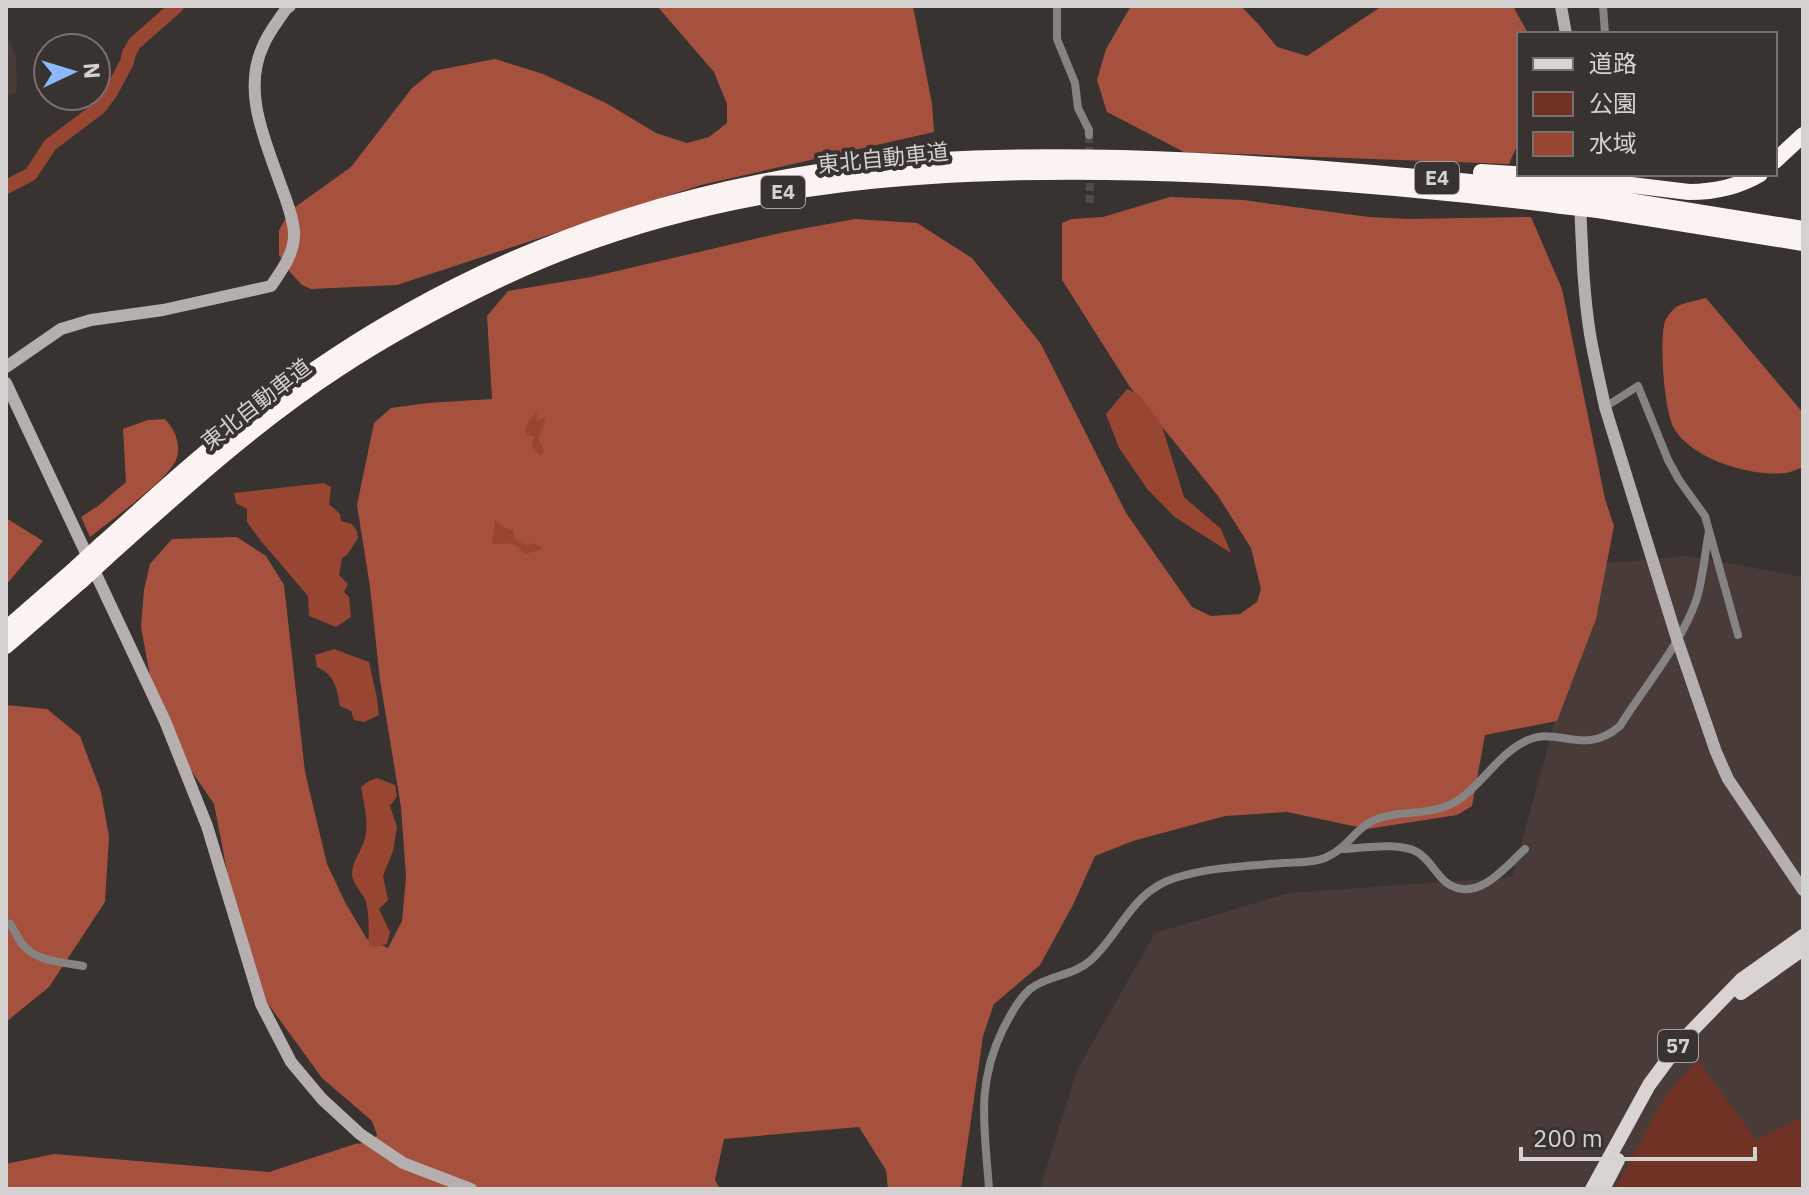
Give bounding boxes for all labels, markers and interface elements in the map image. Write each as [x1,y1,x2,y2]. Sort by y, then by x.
north arrow [32,32,112,112]
legend [1517,32,1777,176]
text: 道路 [1589,47,1637,79]
text: N [77,62,107,80]
text: 公園 [1589,87,1637,119]
text: 水域 [1589,127,1637,159]
street label: 東北自動車道 [816,136,950,179]
road number: E4 [1415,162,1459,194]
road number: E4 [761,176,805,208]
street label: 東北自動車道 [195,352,317,456]
road number: 57 [1658,1030,1698,1062]
scale bar [1521,1111,1755,1161]
text: 200 m [1533,1122,1603,1154]

